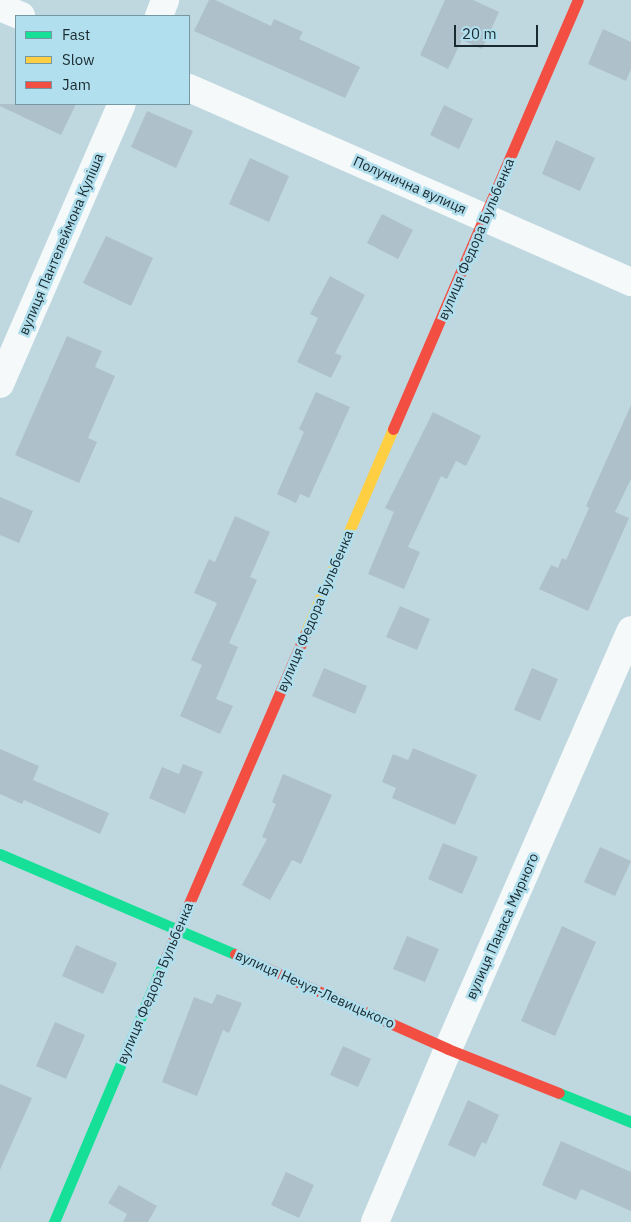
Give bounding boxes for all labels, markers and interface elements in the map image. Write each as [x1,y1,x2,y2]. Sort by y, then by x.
legend [15,15,190,105]
scale bar [456,15,540,47]
text: 20 m [462,24,497,43]
text: Fast [62,25,90,44]
text: Slow [62,50,95,69]
text: Jam [62,75,91,94]
street label: вулиця Пантелеймона Куліша [15,151,107,337]
street label: Полунична вулиця [351,153,469,217]
street label: вулиця Федора Бульбенка [434,156,518,322]
street label: вулиця Федора Бульбенка [273,528,357,694]
street label: вулиця Панаса Мирного [462,850,542,1002]
street label: вулиця Федора Бульбенка [113,900,197,1066]
street label: вулиця Нечуя-Левицького [233,946,397,1032]

